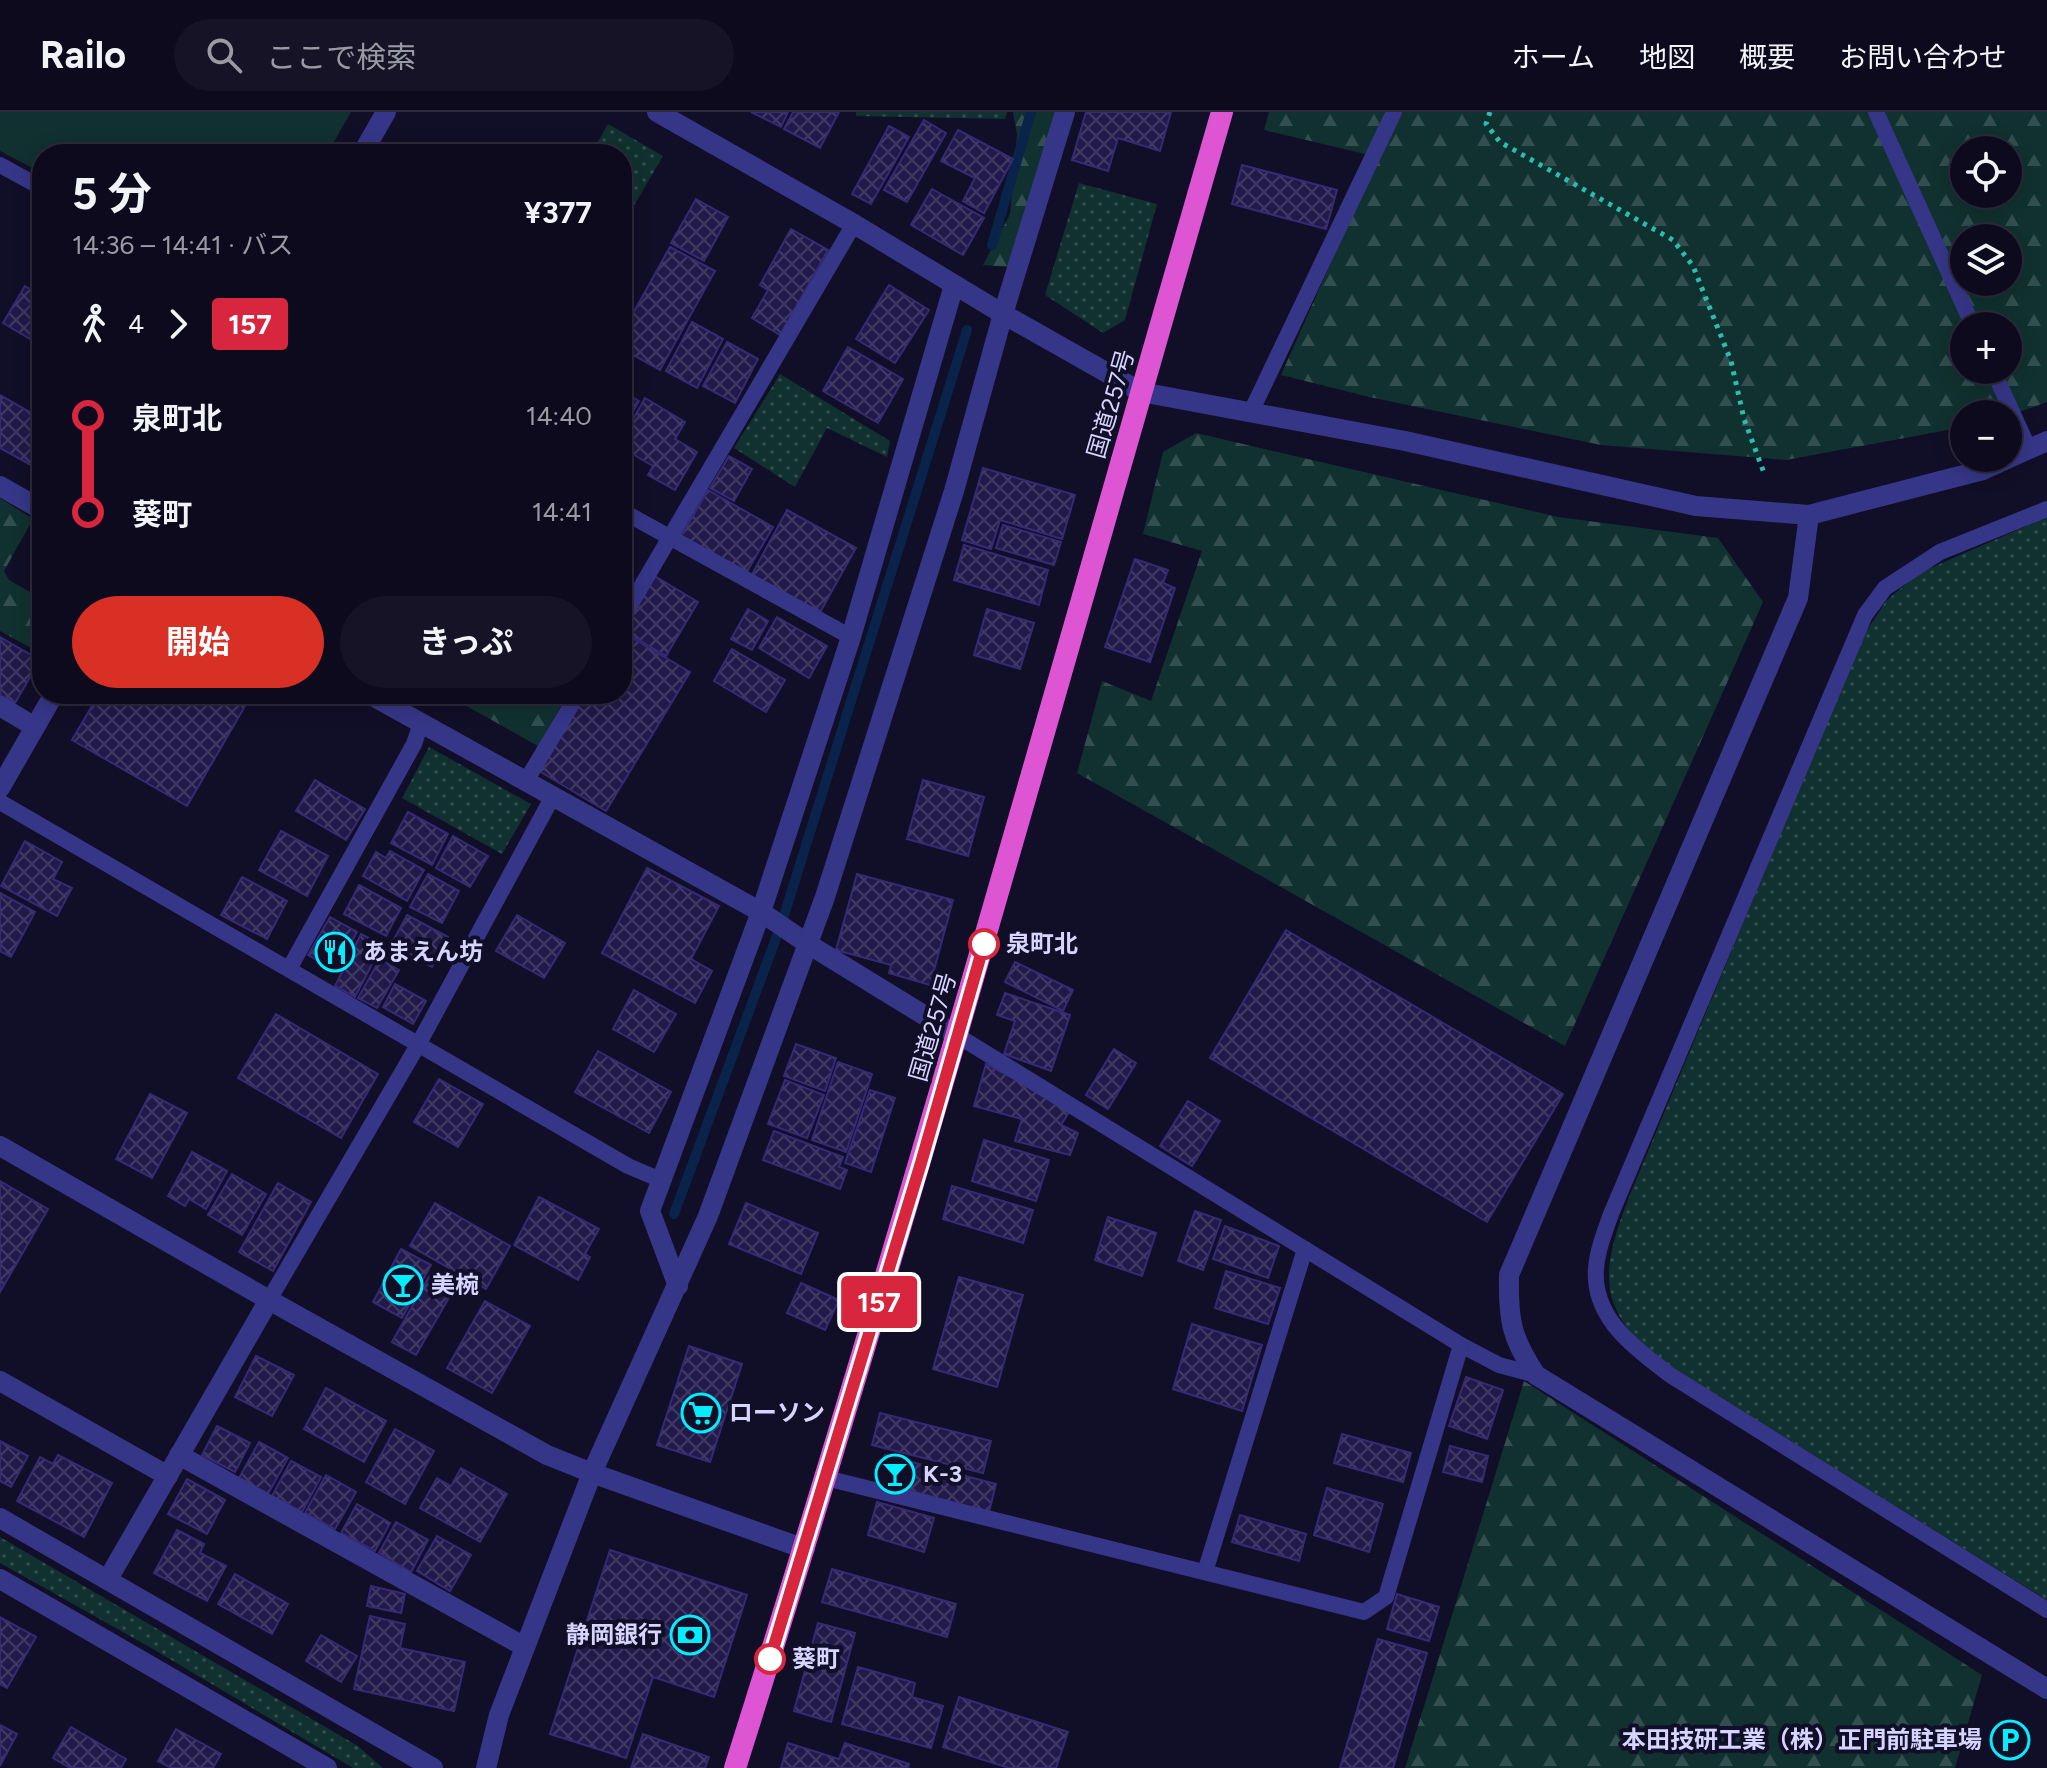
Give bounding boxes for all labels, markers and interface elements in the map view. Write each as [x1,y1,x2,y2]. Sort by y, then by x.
search box [174,19,734,91]
text: Railo [40,32,126,78]
icon: search [202,33,246,77]
text: ここで検索 [266,39,416,76]
text: ホーム [1512,40,1595,74]
text: 地図 [1639,40,1695,74]
text: 概要 [1739,40,1795,74]
text: お問い合わせ [1839,40,2007,74]
map controls [1950,136,2022,472]
button: locate [1950,136,2022,208]
text: 5 分 [72,167,152,220]
text: ¥377 [524,194,592,231]
button: layers [1950,224,2022,296]
text: 14:36 – 14:41 · バス [72,229,293,261]
icon: walk [72,302,116,346]
icon: forward [156,302,200,346]
text: 157 [228,307,272,341]
text: 4 [128,308,144,340]
button: + [1950,312,2022,384]
street label: 国道257号 [1081,346,1140,462]
text: 泉町北 [132,400,222,437]
text: 14:40 [526,400,592,432]
button: − [1950,400,2022,472]
text: 葵町 [132,496,192,533]
text: 14:41 [532,496,592,528]
button: 開始 [72,596,324,688]
button: きっぷ [340,596,592,688]
marker: 泉町北 [969,929,999,959]
place label: 泉町北 [1006,929,1078,958]
restaurant icon: あまえん坊 [314,931,356,973]
place label: あまえん坊 [363,937,483,966]
street label: 国道257号 [903,969,962,1085]
bar icon: 美椀 [382,1264,424,1306]
place label: 美椀 [431,1270,479,1299]
line badge: 157 [833,1276,925,1328]
text: 157 [857,1285,901,1319]
supermarket icon: ローソン [680,1392,722,1434]
place label: ローソン [729,1398,825,1427]
bar icon: K-3 [874,1453,916,1495]
place label: K-3 [923,1459,962,1488]
bank icon: 静岡銀行 [669,1614,711,1656]
place label: 静岡銀行 [566,1620,662,1649]
marker: 葵町 [755,1644,785,1674]
place label: 葵町 [792,1644,840,1673]
parking icon: 本田技研工業（株）正門前駐車場 [1989,1719,2031,1761]
place label: 本田技研工業（株）正門前駐車場 [1622,1725,1982,1754]

